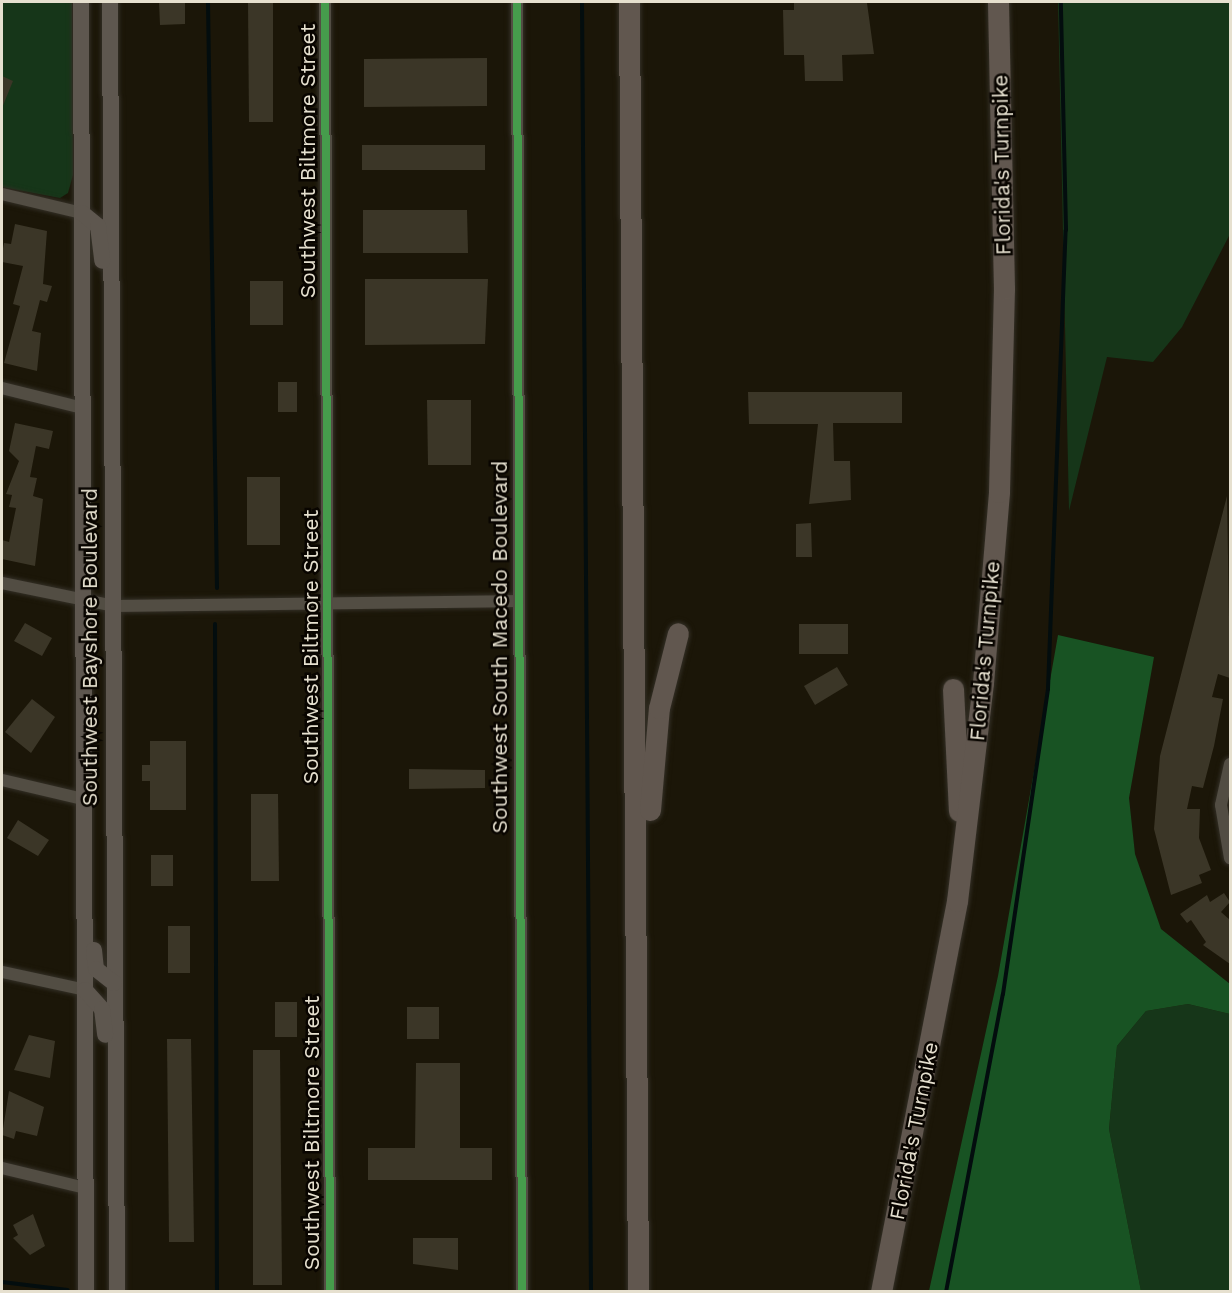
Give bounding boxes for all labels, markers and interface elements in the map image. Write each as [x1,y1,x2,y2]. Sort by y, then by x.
street label: Southwest Biltmore Street [295,24,321,298]
street label: Florida's Turnpike [988,74,1016,256]
street label: Southwest South Macedo Boulevard [487,461,513,833]
street label: Southwest Bayshore Boulevard [77,488,103,806]
street label: Southwest Biltmore Street [298,510,324,784]
street label: Florida's Turnpike [965,560,1005,742]
street label: Southwest Biltmore Street [299,996,325,1270]
street label: Florida's Turnpike [884,1040,944,1222]

